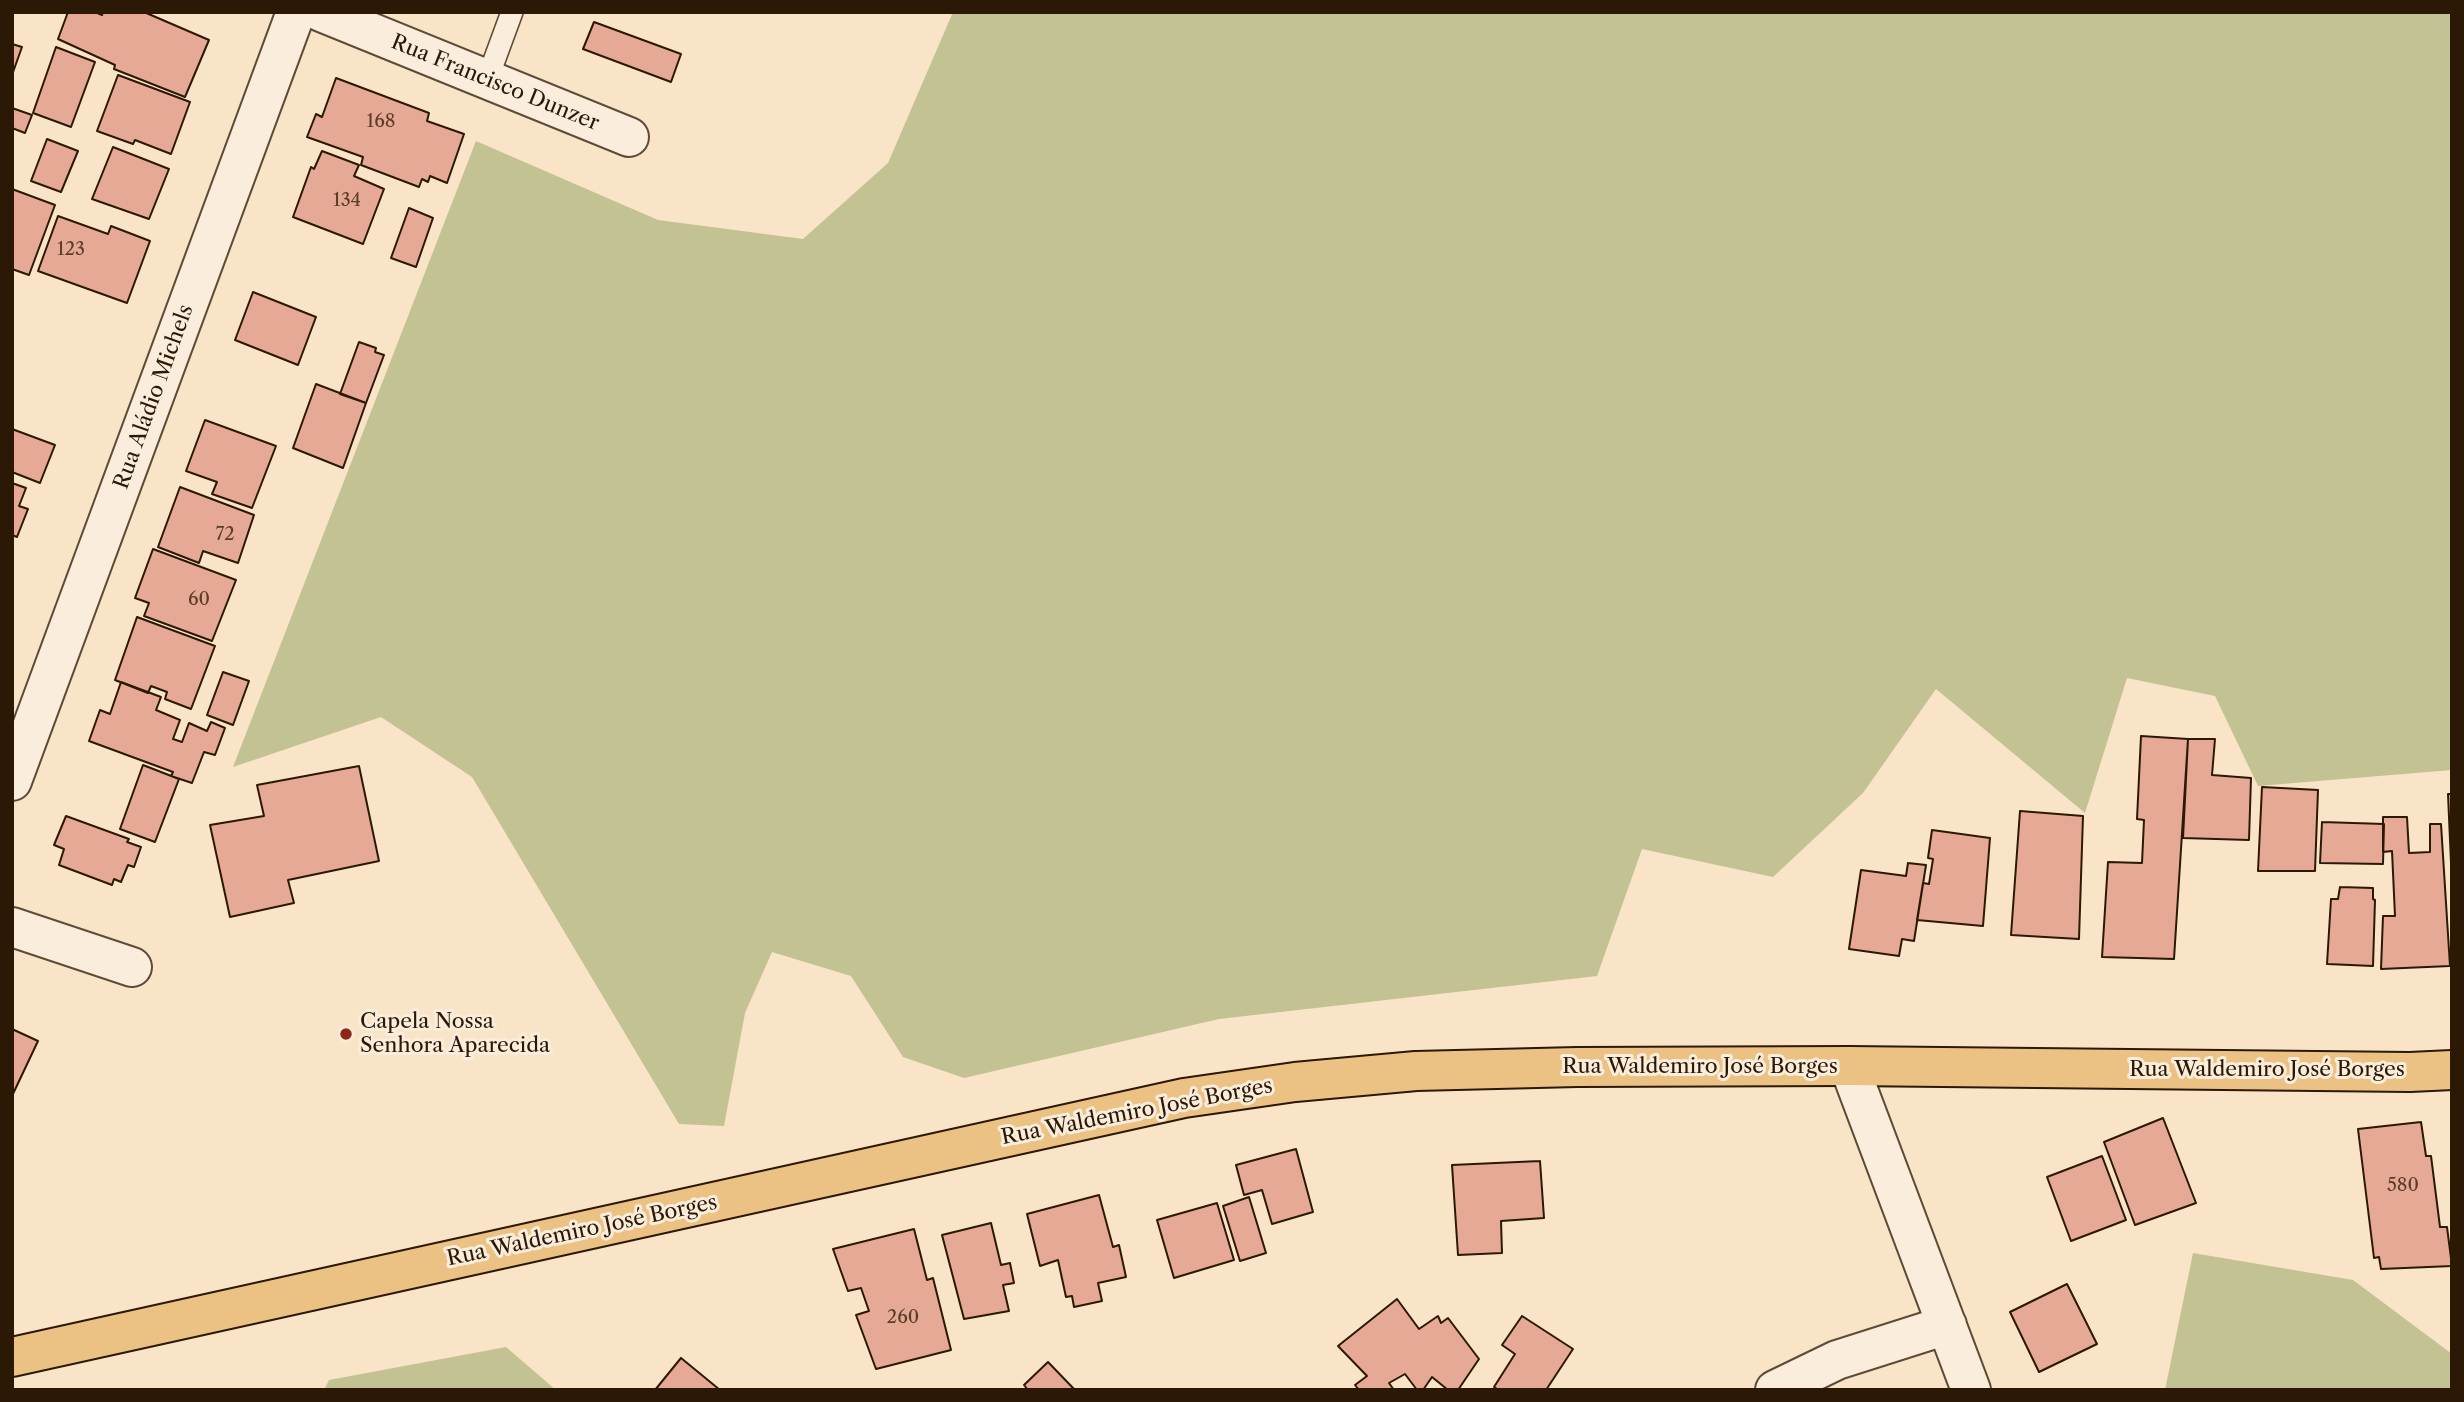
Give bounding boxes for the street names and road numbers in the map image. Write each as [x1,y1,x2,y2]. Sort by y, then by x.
street label: Rua Francisco Dunzer [387,30,603,136]
street label: Rua Aládio Michels [109,301,199,493]
street label: Rua Waldemiro José Borges [1562,1054,1838,1080]
street label: Rua Waldemiro José Borges [2129,1057,2405,1083]
street label: Rua Waldemiro José Borges [999,1073,1275,1151]
street label: Rua Waldemiro José Borges [445,1190,719,1272]

